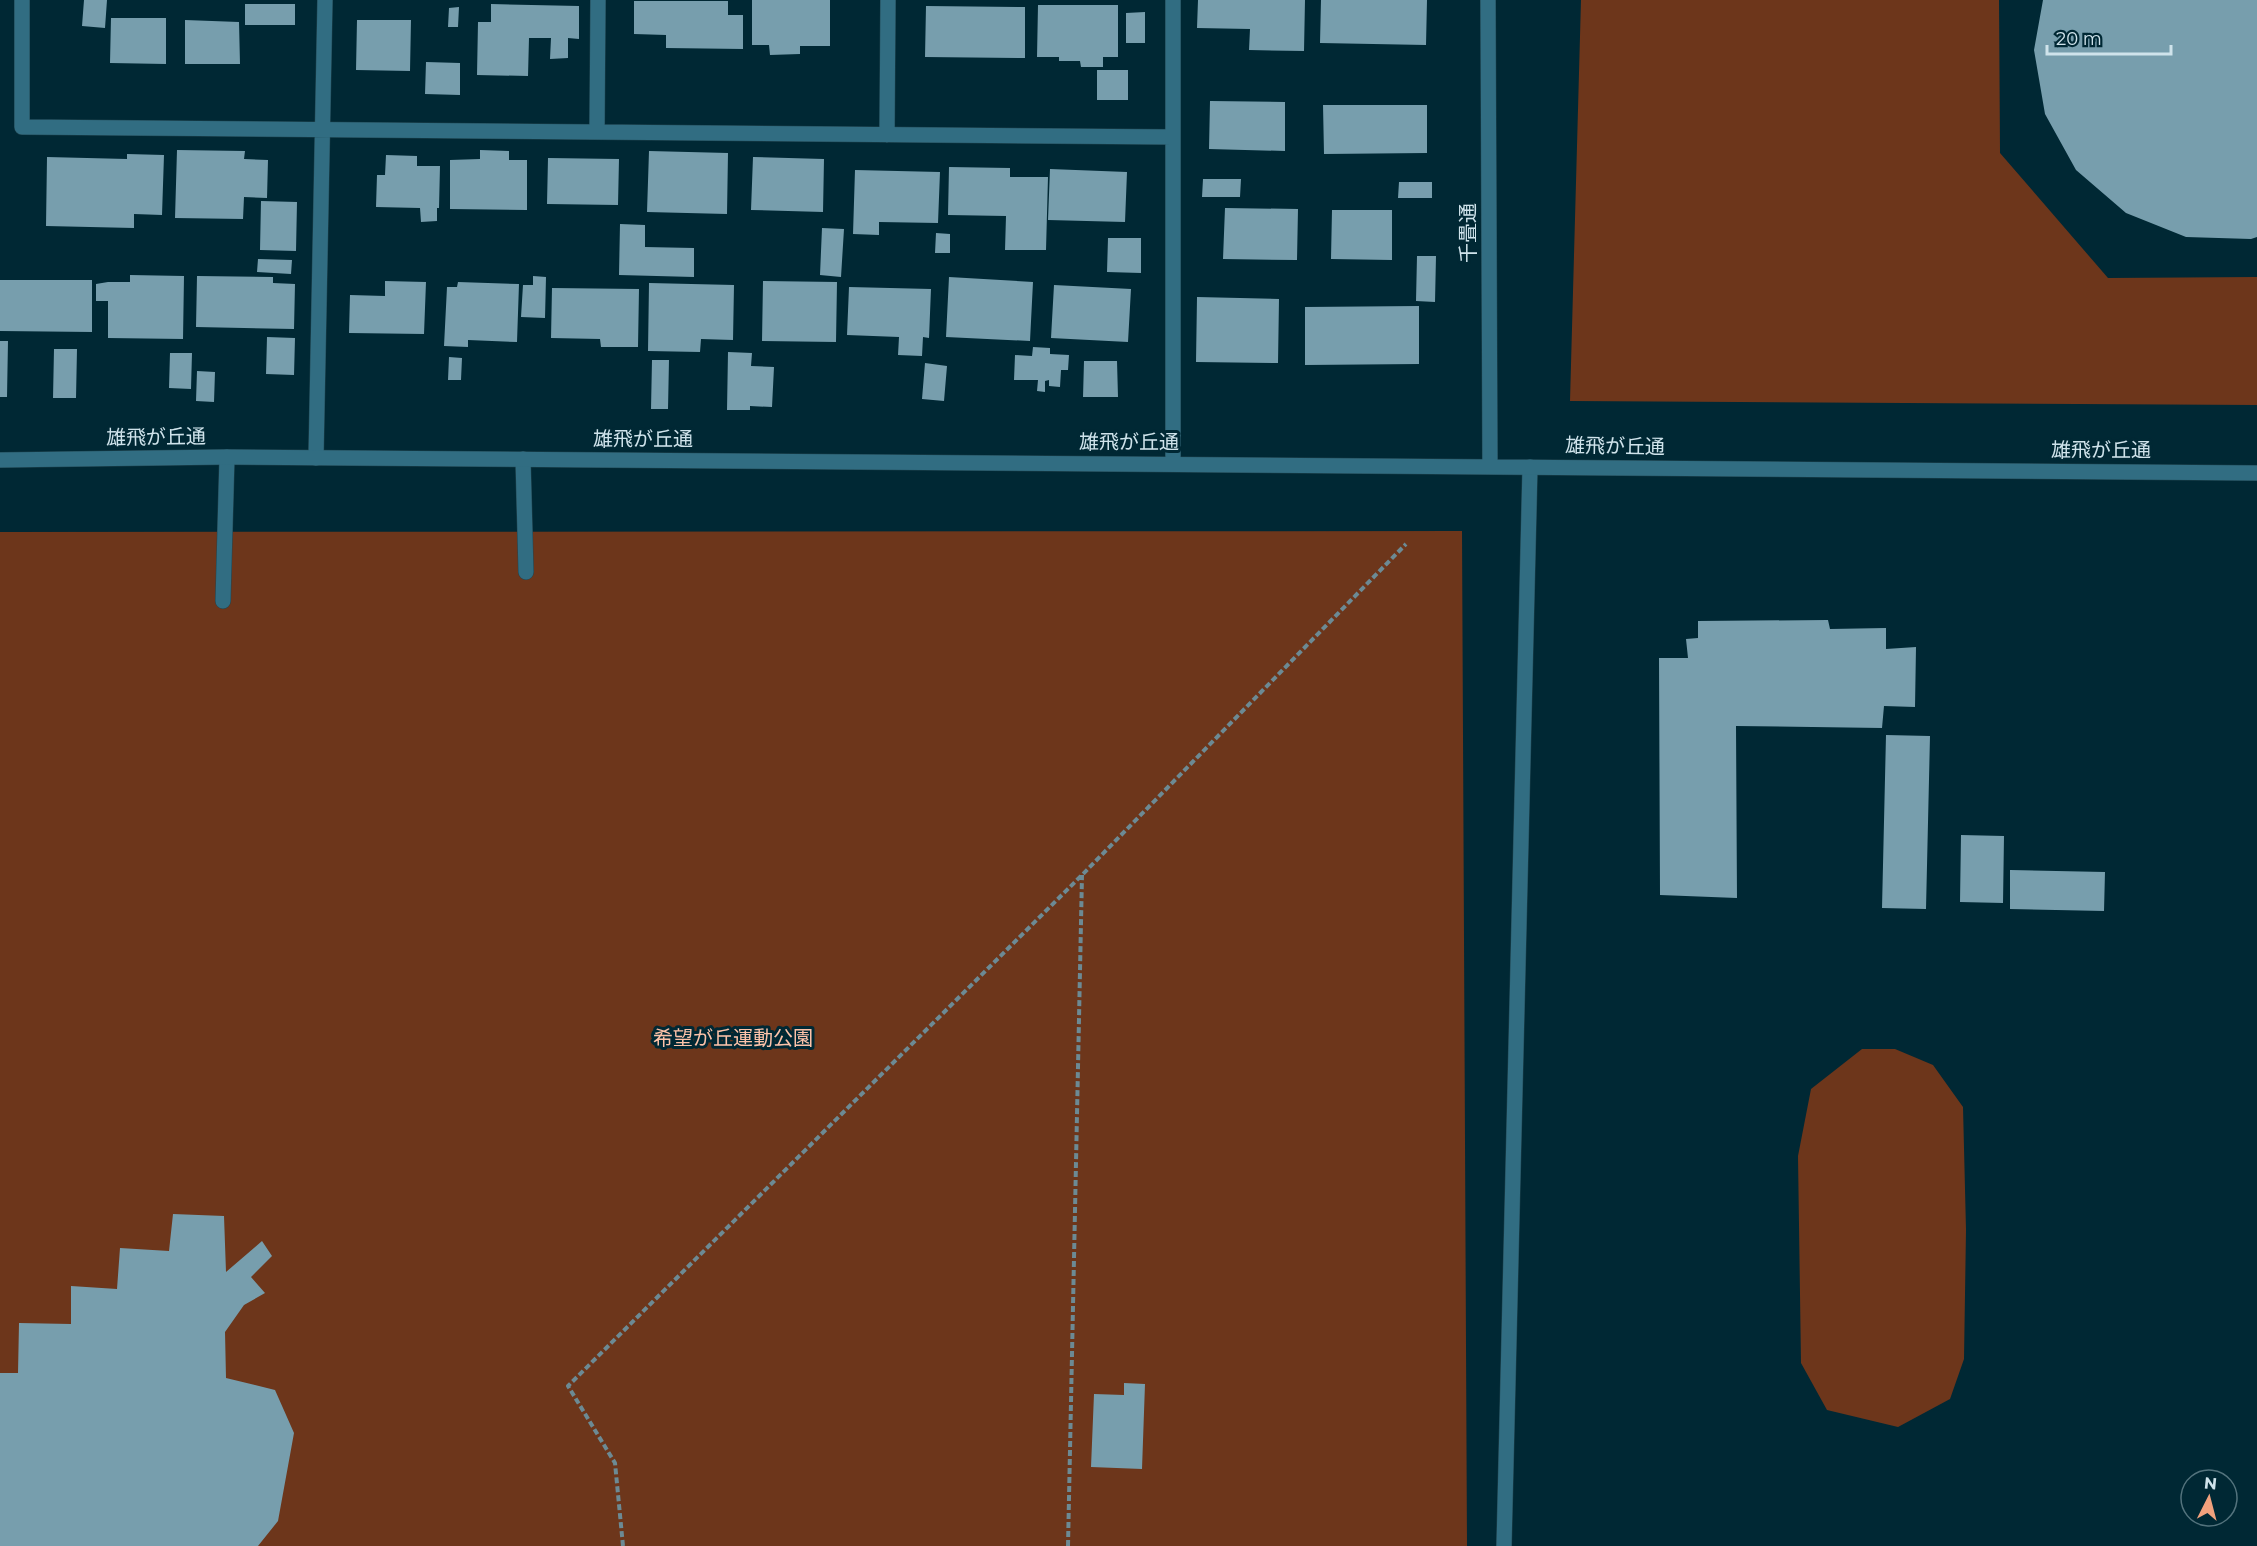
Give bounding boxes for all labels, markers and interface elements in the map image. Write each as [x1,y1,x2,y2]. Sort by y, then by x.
scale bar [2047,18,2172,56]
text: 20 m [2056,28,2102,50]
street label: 千畳通 [1456,203,1480,263]
street label: 雄飛が丘通 [106,424,206,450]
street label: 雄飛が丘通 [593,427,693,451]
street label: 雄飛が丘通 [1079,430,1179,454]
street label: 雄飛が丘通 [1565,433,1665,459]
street label: 雄飛が丘通 [2051,438,2151,462]
park label: 希望が丘運動公園 [653,1026,813,1050]
north arrow [2179,1468,2239,1528]
text: N [2203,1473,2218,1494]

